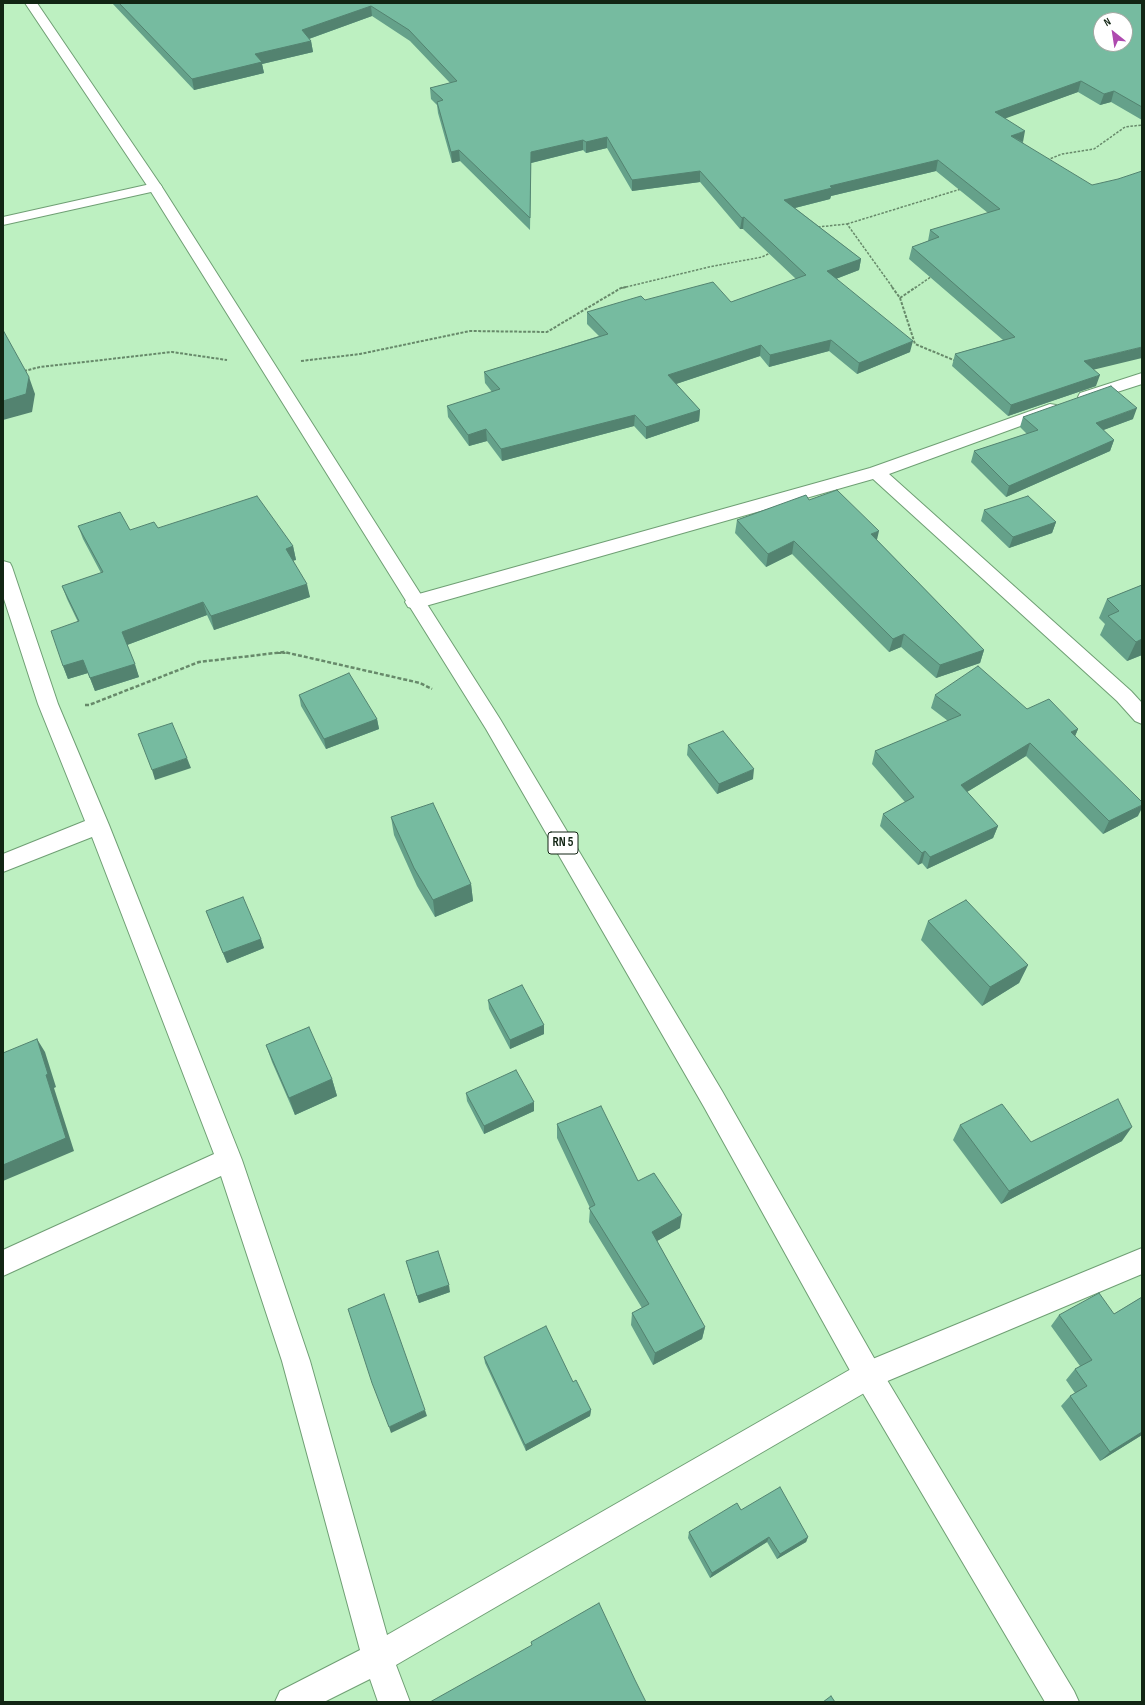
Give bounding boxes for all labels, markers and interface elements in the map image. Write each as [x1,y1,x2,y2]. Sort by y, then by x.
north arrow [1093,12,1133,52]
text: N [1101,15,1113,29]
road number: RN 5 [548,832,578,854]

